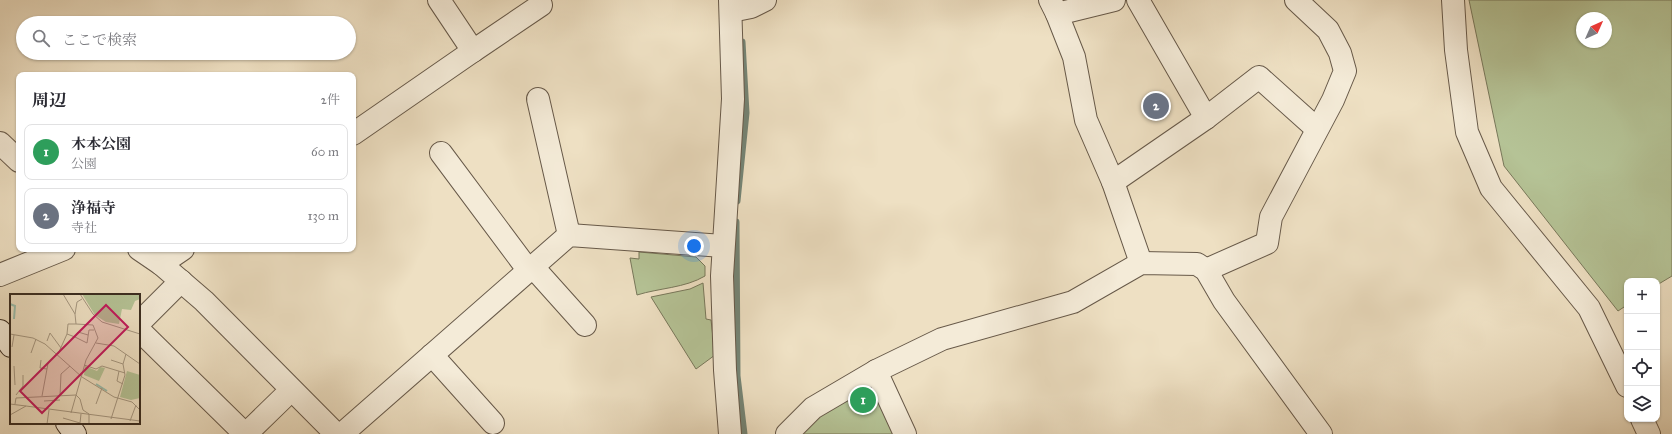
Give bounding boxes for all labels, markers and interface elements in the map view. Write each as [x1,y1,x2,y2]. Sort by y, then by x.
north arrow [1576,12,1612,48]
search box [16,16,356,60]
icon: search [30,27,52,49]
text: ここで検索 [62,31,137,49]
text: 周辺 [32,90,66,111]
pin: 2 [1143,91,1169,121]
text: 2件 [321,92,340,108]
text: 木本公園 [71,135,131,153]
text: 1 [43,144,49,160]
text: 60 m [311,144,339,160]
text: 公園 [71,156,97,172]
text: 浄福寺 [71,199,116,217]
text: 2 [43,208,49,224]
text: 130 m [307,208,339,224]
text: 寺社 [71,220,97,236]
your location [684,236,704,256]
map controls [1624,278,1660,422]
button: + [1624,278,1660,314]
inset map [10,294,140,424]
button: − [1624,314,1660,350]
button: locate [1624,350,1660,386]
pin: 1 [850,385,876,415]
button: layers [1624,386,1660,422]

